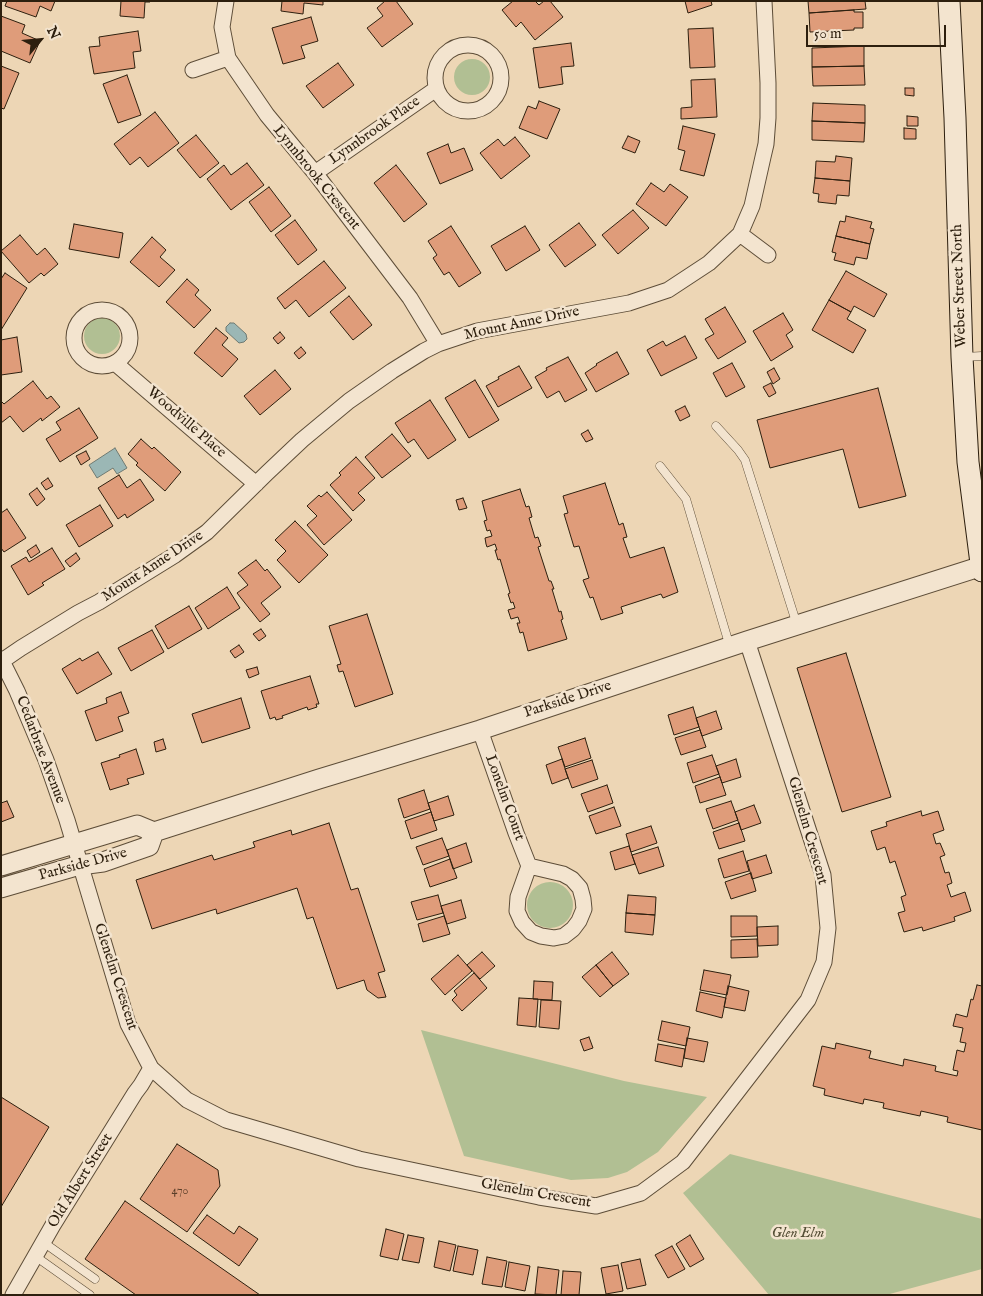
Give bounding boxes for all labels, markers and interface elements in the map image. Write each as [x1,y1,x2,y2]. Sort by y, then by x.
north arrow [15,15,65,65]
scale bar [808,15,948,47]
text: N [42,23,64,43]
text: 50 m [814,24,842,43]
street label: Lynnbrook Place [326,93,424,169]
street label: Lynnbrook Crescent [268,122,364,234]
street label: Weber Street North [949,224,971,348]
street label: Mount Anne Drive [463,303,581,345]
street label: Woodville Place [143,384,229,462]
street label: Mount Anne Drive [99,527,207,607]
street label: Parkside Drive [522,677,614,723]
street label: Cedarbrae Avenue [11,694,69,806]
street label: Lonelm Court [480,753,528,843]
street label: Glenelm Crescent [783,775,831,887]
street label: Parkside Drive [37,845,129,885]
street label: Glenelm Crescent [89,921,141,1033]
street label: Old Albert Street [45,1130,117,1232]
street label: Glenelm Crescent [480,1175,592,1213]
house number: 470 [171,1185,189,1199]
park label: Glen Elm [772,1225,824,1243]

